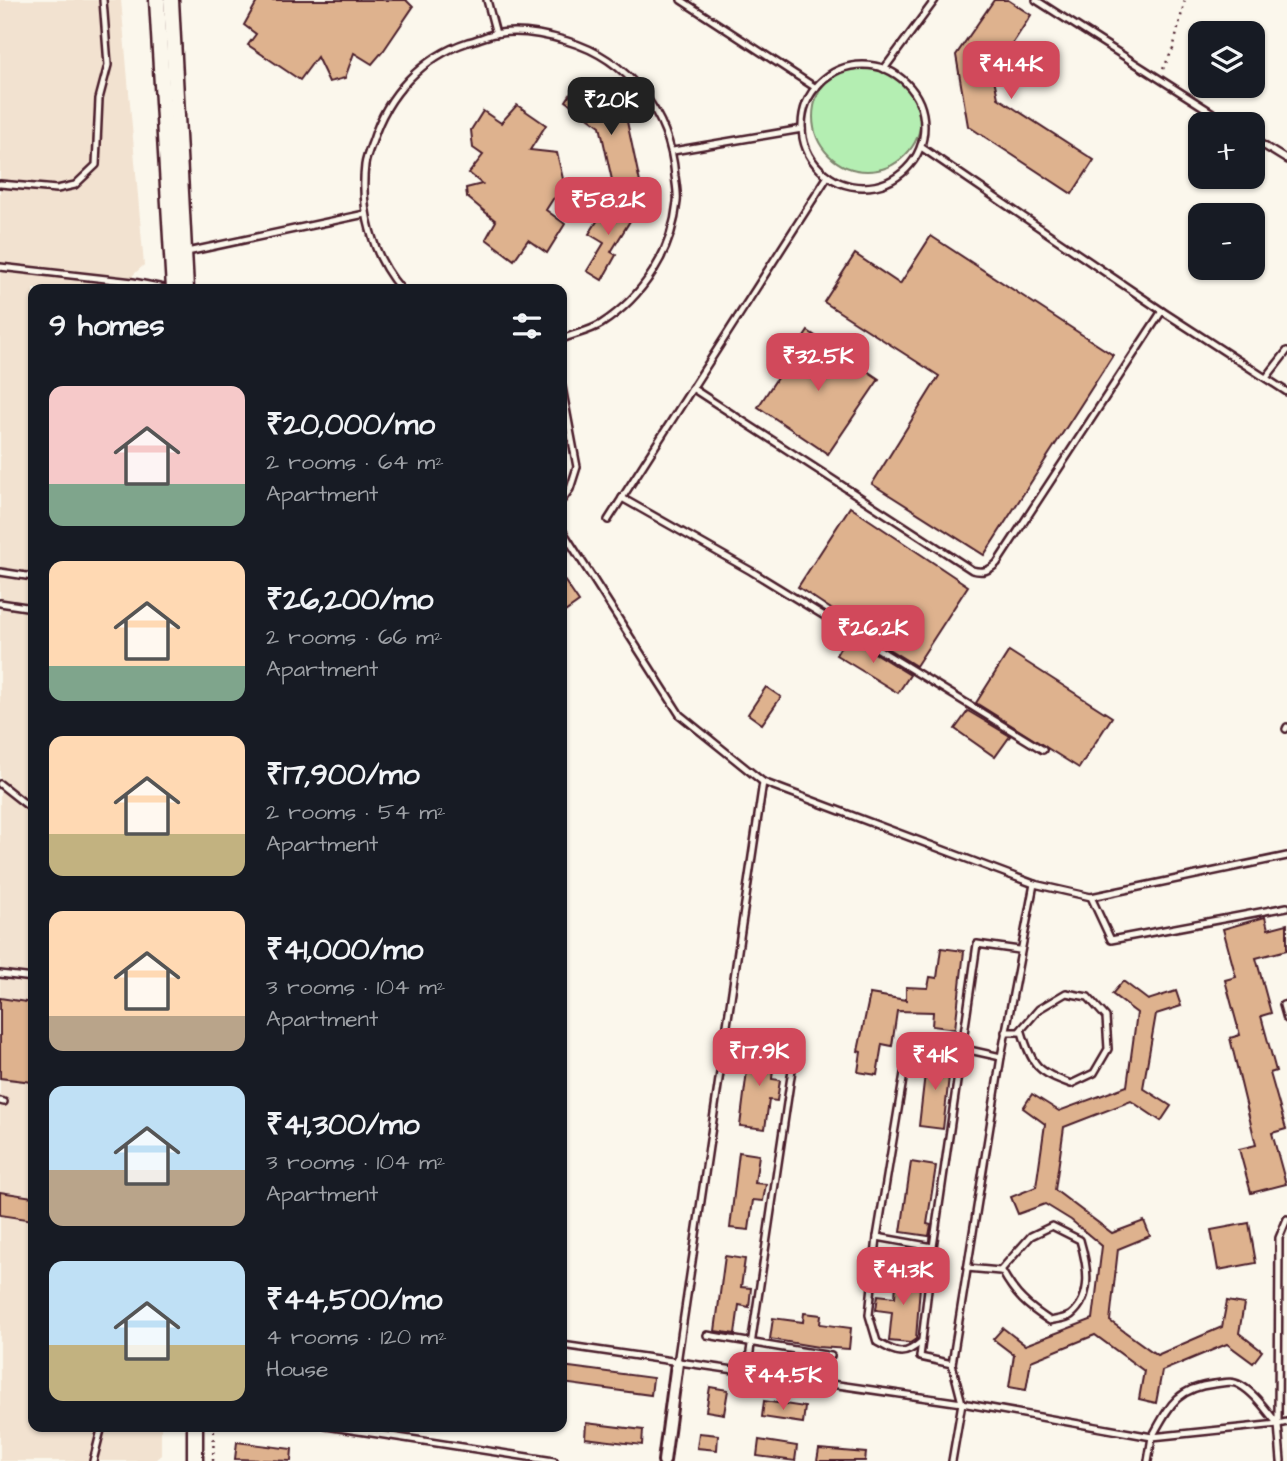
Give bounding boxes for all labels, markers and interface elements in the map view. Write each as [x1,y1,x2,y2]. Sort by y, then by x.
map controls [1188,21,1265,280]
button: layers [1188,21,1265,98]
pin: ₹41.4K [954,42,1068,101]
text: ₹41.4K [979,48,1043,80]
pin: ₹20K [570,78,652,137]
text: ₹20K [584,84,638,116]
button: + [1188,112,1265,189]
pin: ₹58.2K [551,177,665,237]
text: ₹58.2K [571,184,645,216]
button: − [1188,203,1265,280]
text: 9 homes [49,305,164,347]
icon: filters [508,307,546,345]
pin: ₹32.5K [761,334,875,393]
text: ₹32.5K [782,340,854,372]
text: ₹20,000/mo [266,404,435,446]
icon: home [105,414,189,498]
text: 2 rooms · 64 m² [266,446,444,478]
text: Apartment [266,478,378,510]
text: ₹26,200/mo [266,579,433,621]
icon: home [105,589,189,673]
pin: ₹26.2K [816,606,930,665]
text: ₹26.2K [837,612,909,644]
text: 2 rooms · 66 m² [266,621,443,653]
text: Apartment [266,653,378,685]
text: ₹17,900/mo [266,754,420,796]
icon: home [105,764,189,848]
text: 2 rooms · 54 m² [266,796,446,828]
text: Apartment [266,828,378,860]
text: ₹41,000/mo [266,929,423,971]
icon: home [105,939,189,1023]
text: 3 rooms · 104 m² [266,971,445,1003]
text: Apartment [266,1003,378,1035]
pin: ₹17.9K [702,1028,816,1088]
pin: ₹41K [894,1032,976,1092]
text: ₹17.9K [729,1035,789,1067]
text: ₹41K [912,1039,958,1071]
text: ₹41,300/mo [266,1104,420,1146]
icon: home [105,1114,189,1198]
text: 3 rooms · 104 m² [266,1146,445,1178]
text: Apartment [266,1178,378,1210]
pin: ₹41.3K [846,1248,960,1307]
text: ₹41.3K [873,1254,933,1286]
text: ₹44,500/mo [266,1279,442,1321]
icon: home [105,1289,189,1373]
text: 4 rooms · 120 m² [266,1321,447,1353]
pin: ₹44.5K [726,1352,840,1412]
text: House [266,1353,329,1385]
text: ₹44.5K [744,1359,822,1391]

